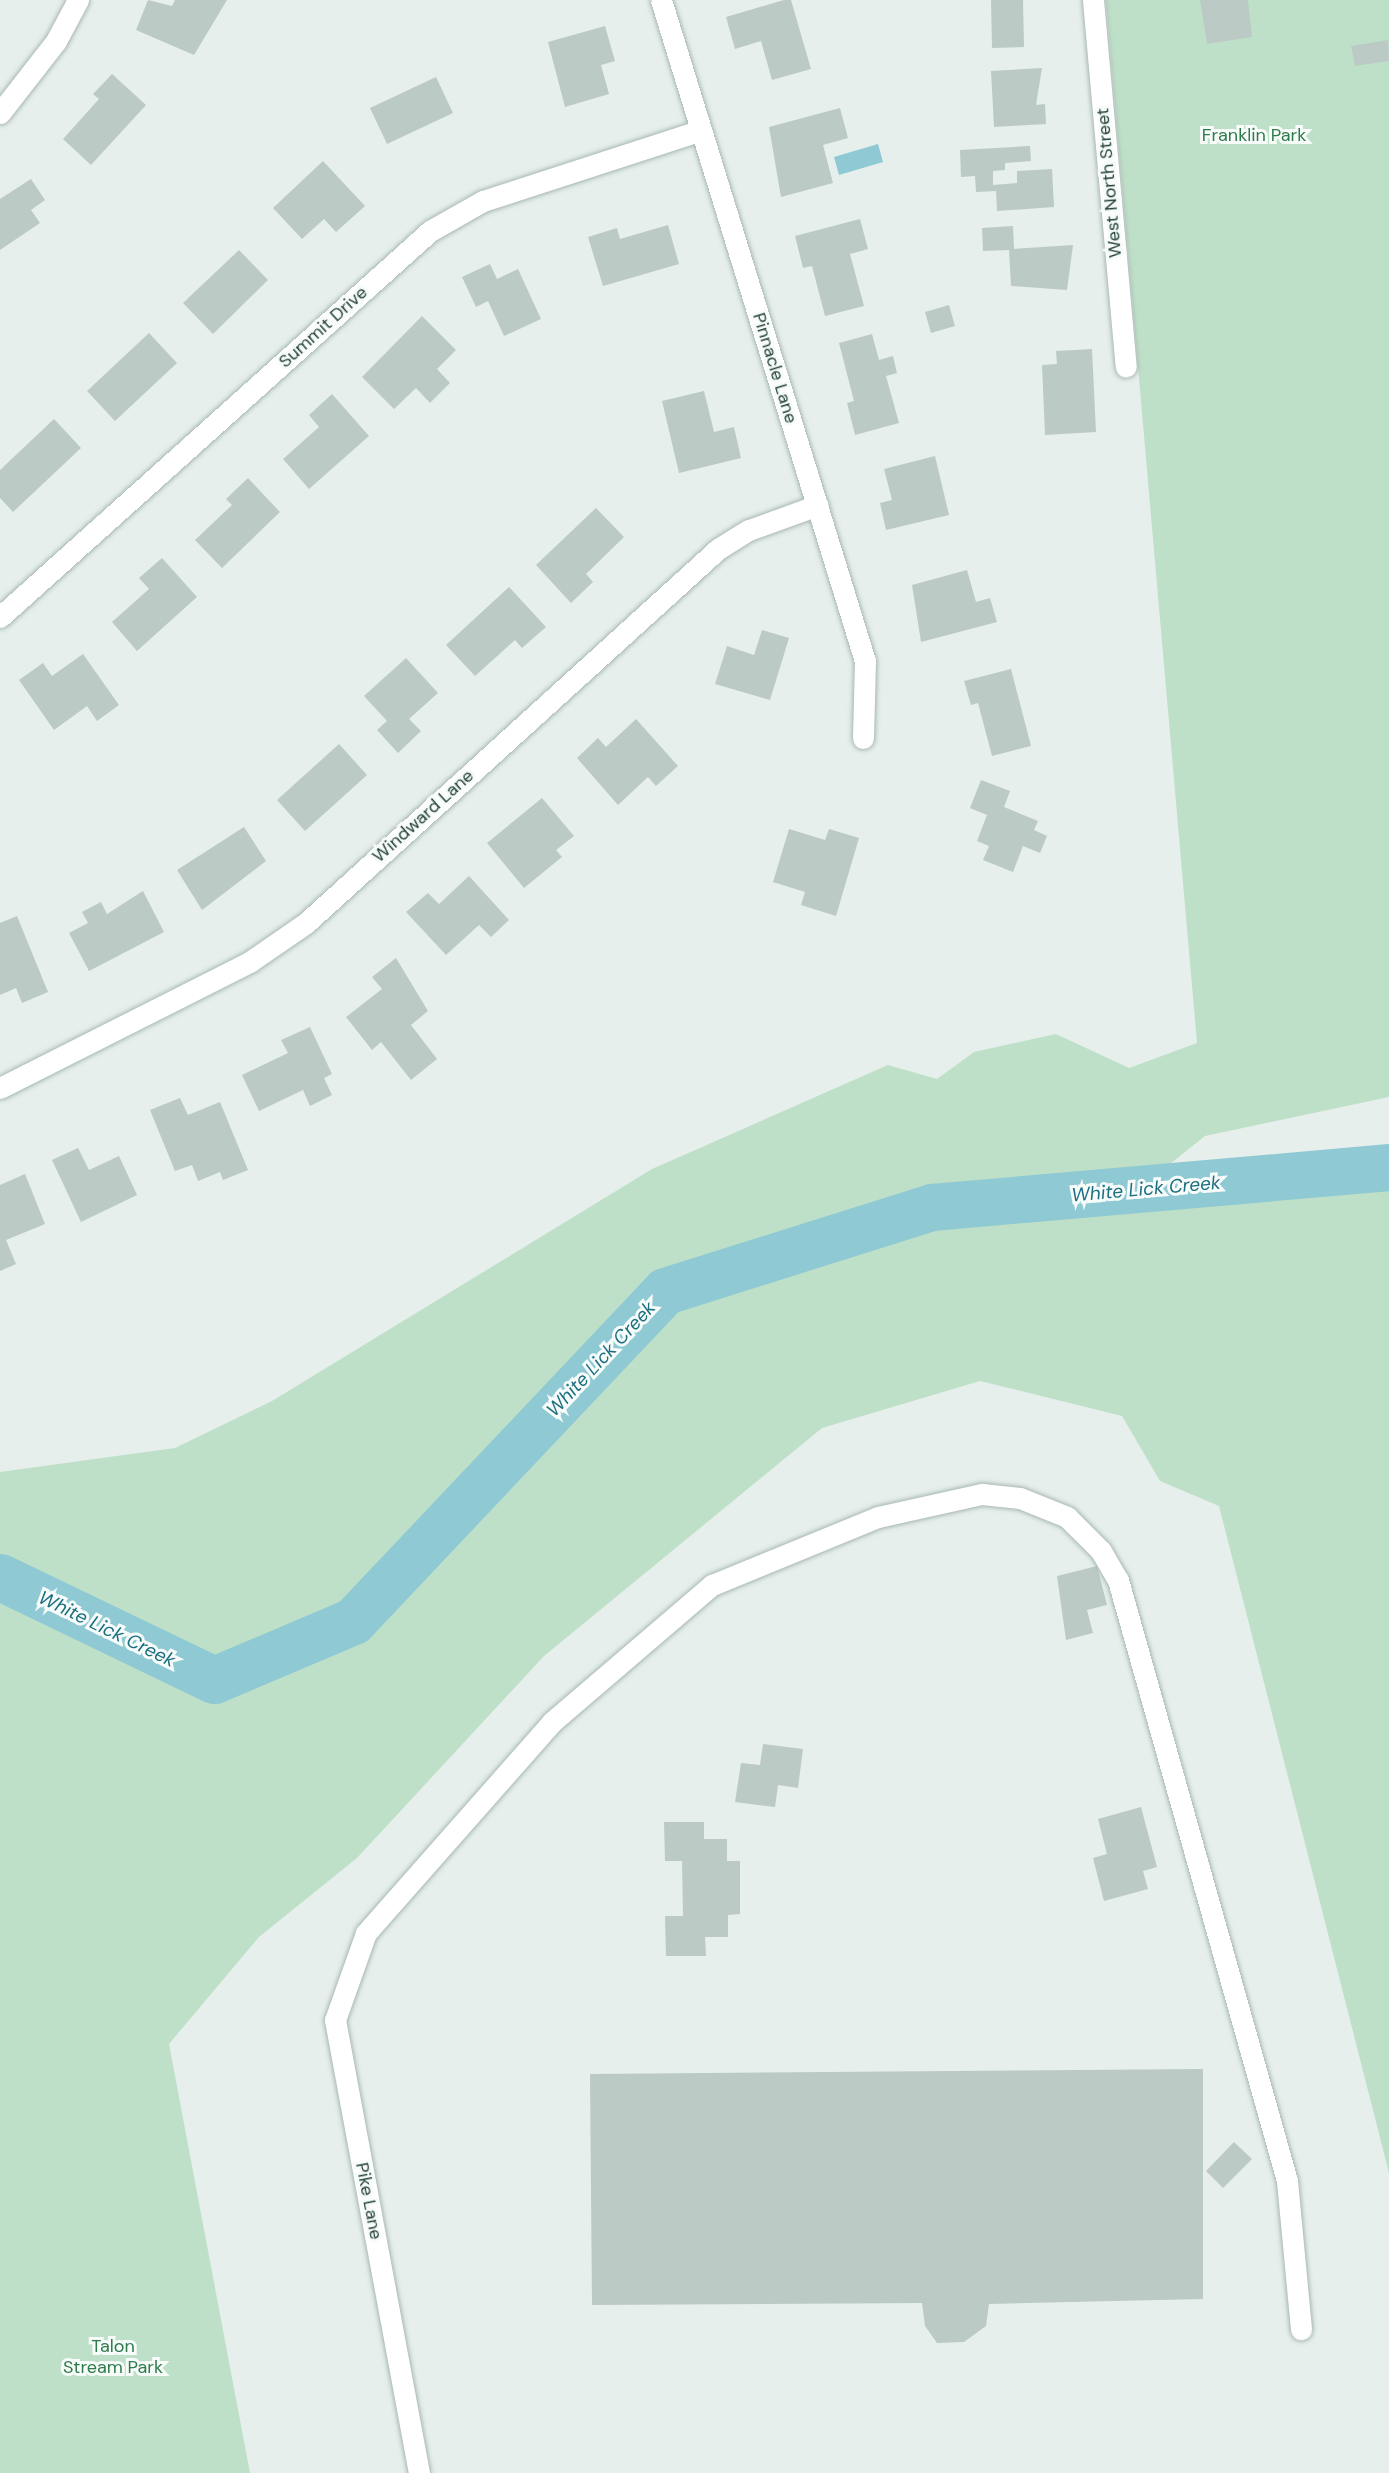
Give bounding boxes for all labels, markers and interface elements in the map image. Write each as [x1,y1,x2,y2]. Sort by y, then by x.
street label: West North Street [1092,107,1126,259]
park label: Franklin Park [1202,124,1306,146]
street label: Summit Drive [274,282,372,372]
street label: Pinnacle Lane [748,310,802,426]
street label: Windward Lane [368,765,478,867]
water label: White Lick Creek [1070,1171,1222,1207]
water label: White Lick Creek [542,1297,660,1421]
water label: White Lick Creek [35,1586,179,1672]
street label: Pike Lane [351,2161,387,2241]
park label: Talon Stream Park [63,2336,163,2378]

